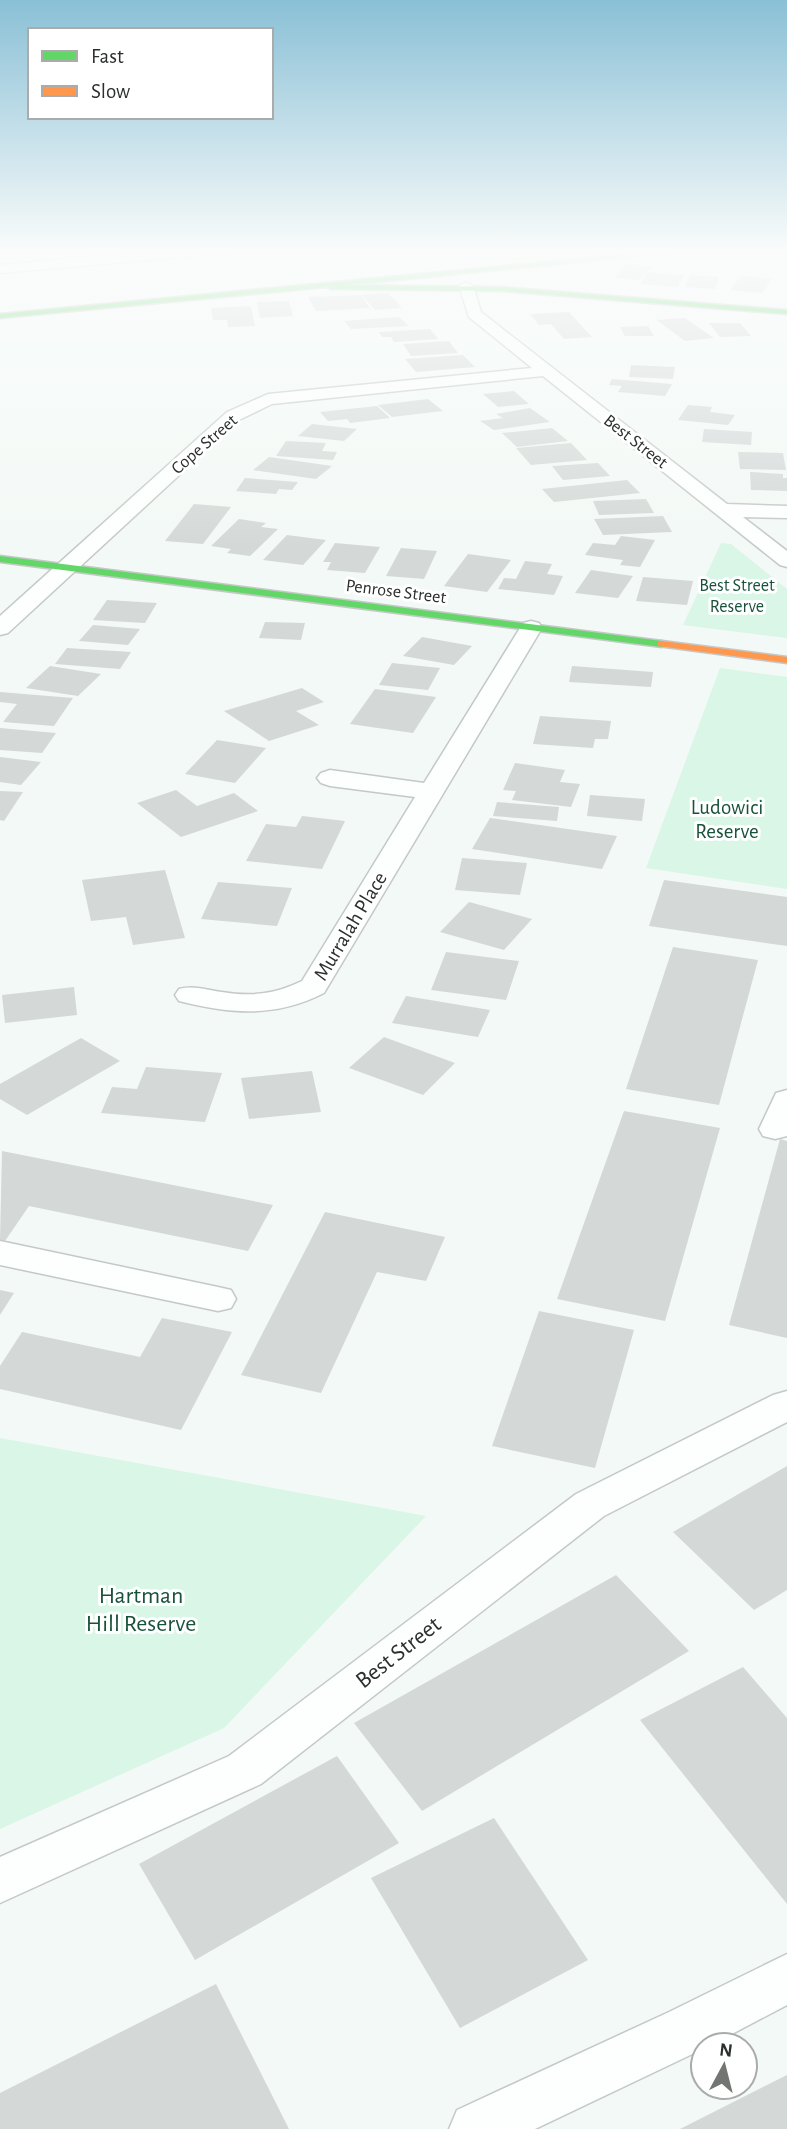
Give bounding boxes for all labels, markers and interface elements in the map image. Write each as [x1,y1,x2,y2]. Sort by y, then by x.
legend [28,28,273,119]
text: Fast [91,46,124,67]
text: Slow [91,81,130,102]
street label: Cope Street [168,411,241,478]
street label: Best Street [600,411,671,472]
street label: Penrose Street [345,577,447,607]
park label: Best Street Reserve [699,577,775,616]
park label: Ludowici Reserve [691,797,763,842]
street label: Murralah Place [310,868,391,984]
park label: Hartman Hill Reserve [86,1584,196,1636]
street label: Best Street [352,1612,446,1693]
north arrow [689,2031,759,2101]
text: N [718,2040,734,2061]

